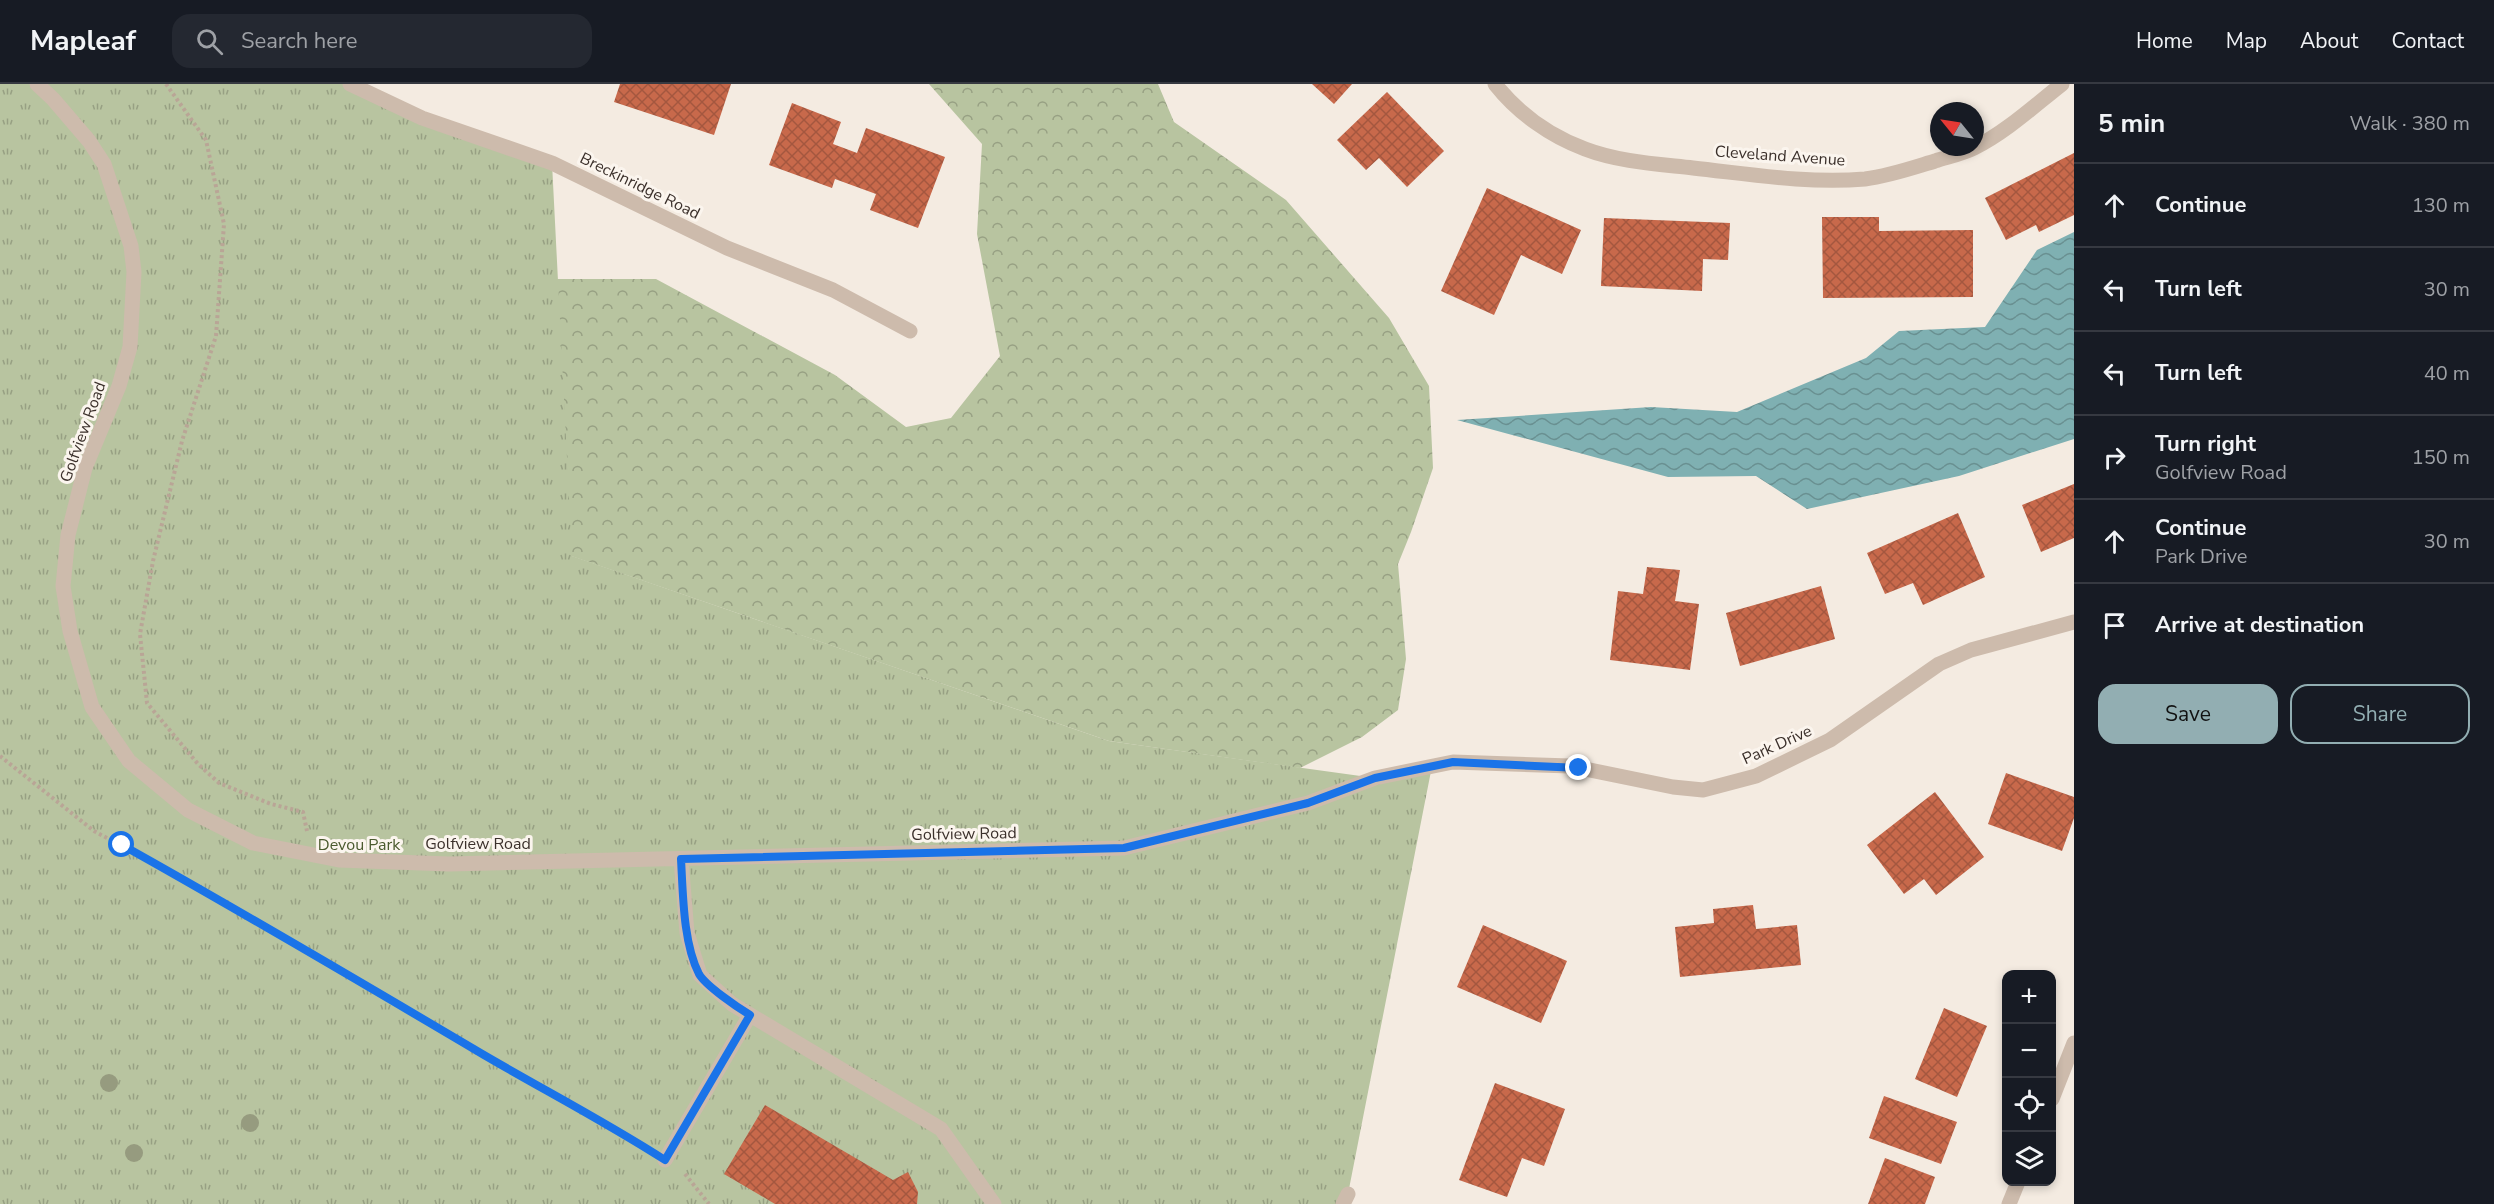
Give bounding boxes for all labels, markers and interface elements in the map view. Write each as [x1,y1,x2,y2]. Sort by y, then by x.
search box [172,14,592,68]
text: Mapleaf [30,22,136,60]
icon: search [193,25,226,58]
text: Search here [241,26,358,56]
text: Home [2136,27,2193,55]
text: Map [2226,27,2267,55]
text: About [2300,27,2358,55]
text: Contact [2391,27,2464,55]
north arrow [1930,102,1984,156]
text: 5 min [2098,106,2165,141]
text: Walk · 380 m [2350,110,2470,137]
street label: Cleveland Avenue [1714,140,1846,172]
street label: Breckinridge Road [576,147,704,225]
icon: ahead [2098,189,2131,222]
text: Continue [2155,190,2246,220]
text: 130 m [2412,192,2470,219]
icon: left [2098,273,2131,306]
text: Turn left [2155,274,2242,304]
text: 30 m [2424,276,2470,303]
icon: left [2098,357,2131,390]
text: Turn left [2155,358,2242,388]
text: 40 m [2424,360,2470,387]
street label: Golfview Road [55,379,111,485]
text: Turn right [2155,429,2256,459]
icon: right [2098,441,2131,474]
text: 150 m [2412,444,2470,471]
text: Golfview Road [2155,459,2287,486]
text: Continue [2155,513,2246,543]
icon: ahead [2098,525,2131,558]
text: 30 m [2424,528,2470,555]
text: Park Drive [2155,543,2248,570]
icon: arrive [2098,609,2131,642]
text: Arrive at destination [2155,610,2364,640]
button: Save [2098,684,2278,744]
button: Share [2290,684,2470,744]
street label: Park Drive [1739,720,1815,770]
route end [1565,754,1591,780]
street label: Golfview Road [911,822,1017,846]
route start [108,831,134,857]
street label: Golfview Road [425,833,531,855]
park label: Devou Park [318,834,401,856]
map controls [2002,970,2056,1186]
button: + [2002,970,2056,1024]
button: − [2002,1024,2056,1078]
button: locate [2002,1078,2056,1132]
button: layers [2002,1132,2056,1186]

